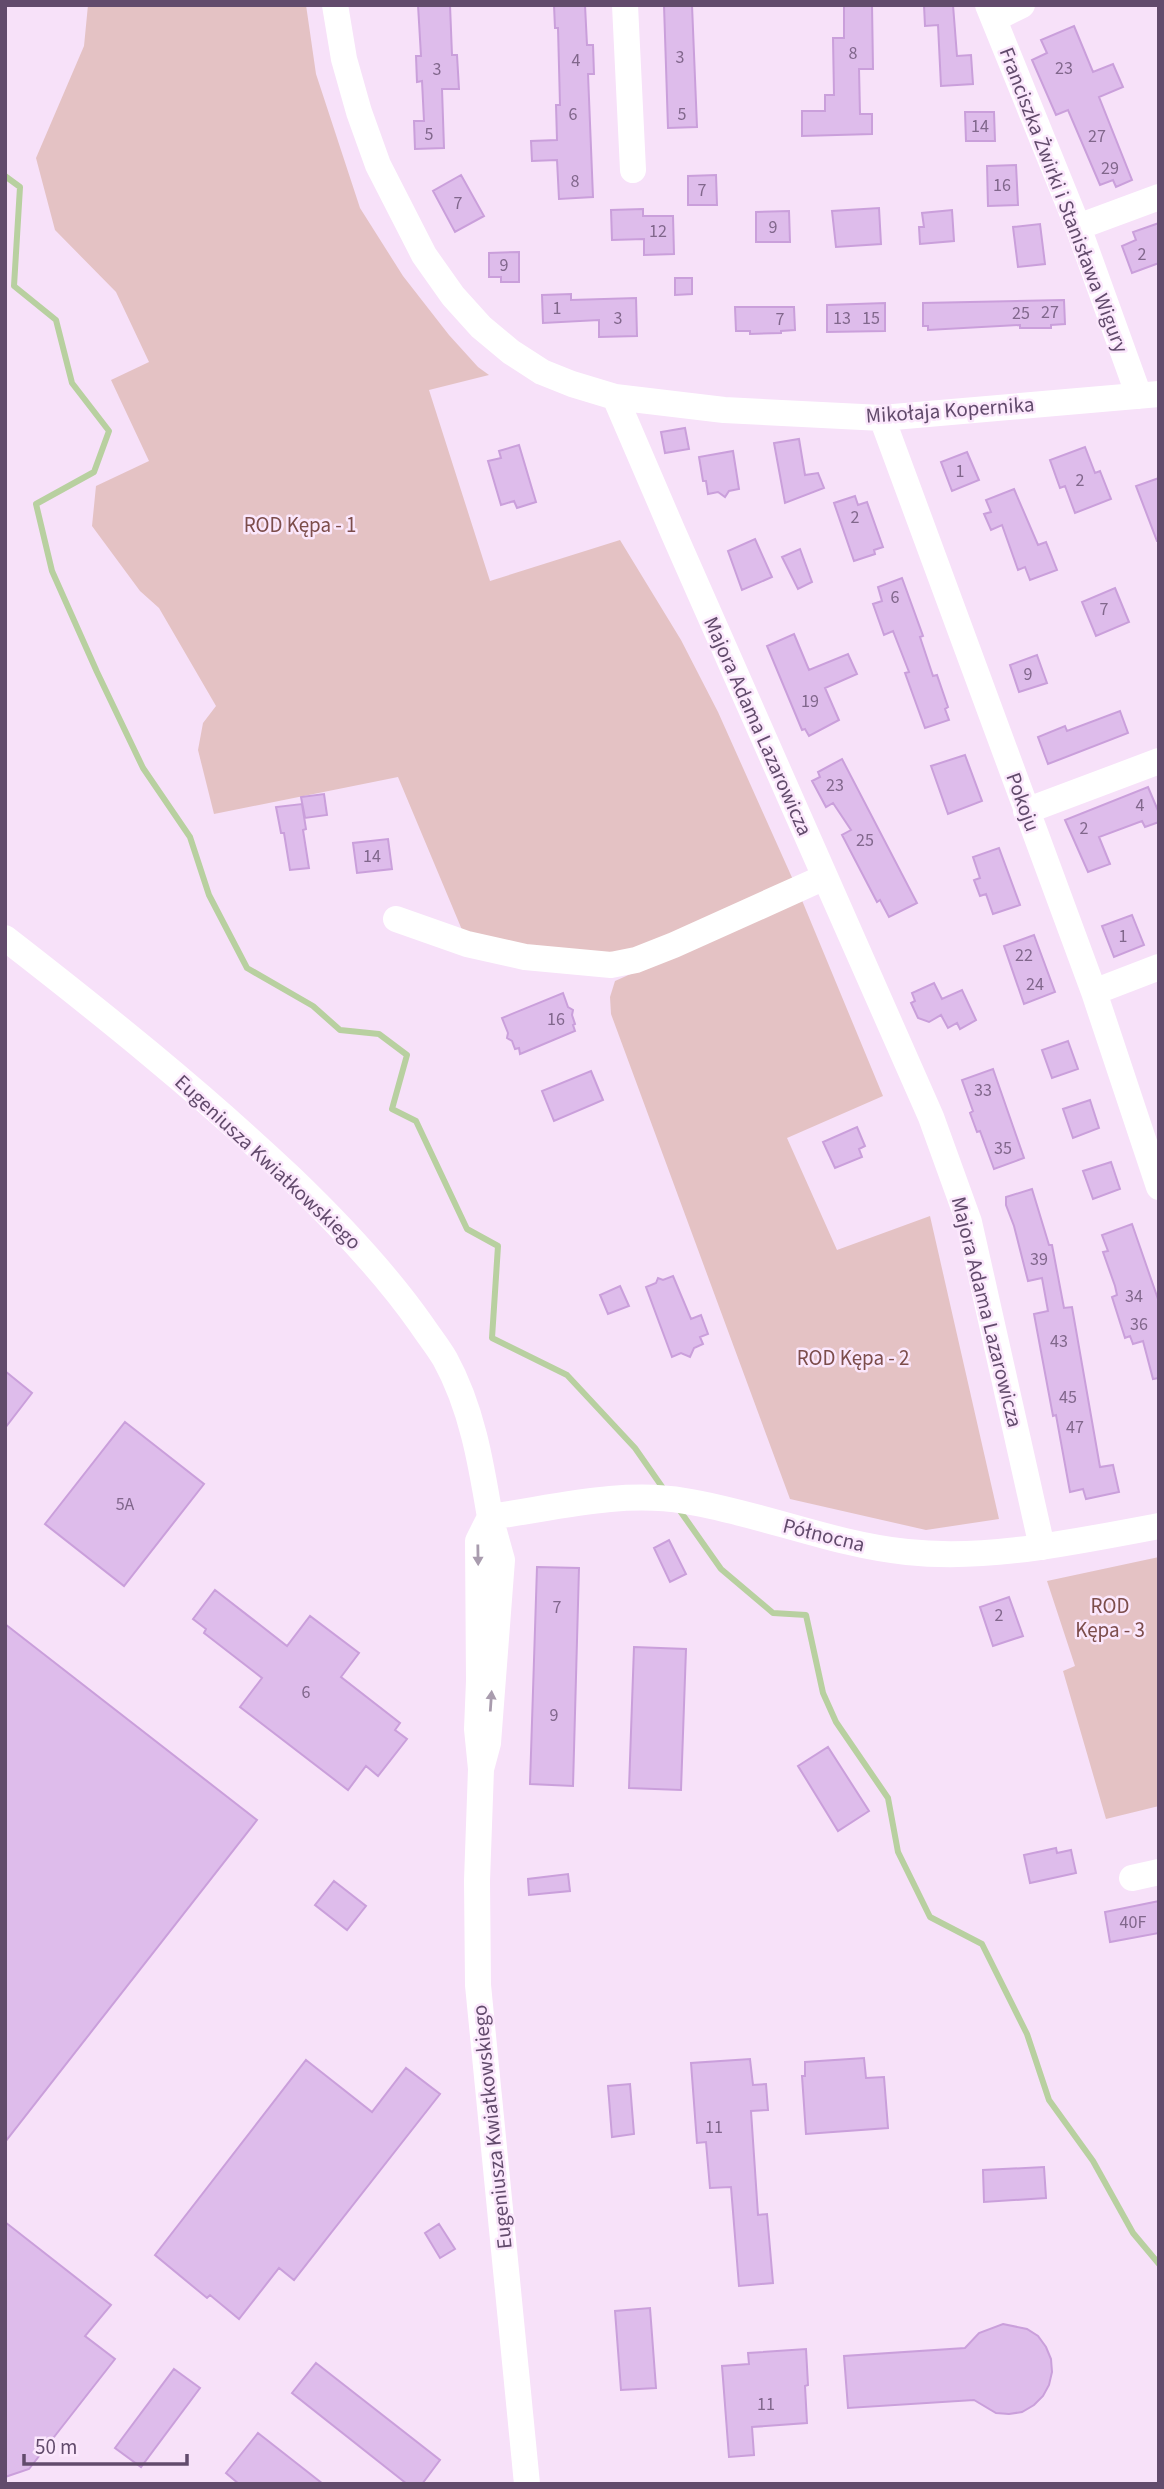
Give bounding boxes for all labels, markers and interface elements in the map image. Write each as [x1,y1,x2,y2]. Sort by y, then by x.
house number: 8 [849,41,858,66]
street label: Franciszka Żwirki i Stanisława Wigury [992,43,1136,357]
house number: 3 [676,45,685,70]
house number: 4 [572,48,581,73]
house number: 23 [1055,56,1073,81]
house number: 3 [433,57,442,82]
house number: 6 [569,102,578,127]
house number: 5 [678,102,687,127]
house number: 14 [971,114,989,139]
house number: 5 [425,122,434,147]
house number: 27 [1088,124,1106,149]
house number: 29 [1101,156,1119,181]
house number: 8 [571,169,580,194]
house number: 16 [993,173,1011,198]
house number: 7 [698,178,707,203]
house number: 7 [454,191,463,216]
house number: 9 [769,215,778,240]
house number: 12 [649,219,667,244]
house number: 2 [1138,242,1147,267]
house number: 9 [500,253,509,278]
house number: 1 [553,296,561,321]
house number: 27 [1041,300,1059,325]
house number: 25 [1012,301,1030,326]
house number: 3 [614,306,623,331]
house number: 13 [833,306,851,331]
house number: 15 [862,306,880,331]
house number: 7 [776,307,785,332]
street label: Mikołaja Kopernika [865,389,1035,431]
house number: 1 [956,459,964,484]
house number: 2 [1076,468,1085,493]
house number: 2 [851,505,860,530]
park label: ROD Kępa - 1 [244,510,356,540]
house number: 6 [891,585,900,610]
house number: 7 [1100,597,1109,622]
street label: Majora Adama Lazarowicza [696,612,820,840]
house number: 9 [1024,662,1033,687]
house number: 19 [801,689,819,714]
street label: Pokoju [999,768,1047,836]
house number: 23 [826,773,844,798]
house number: 4 [1136,793,1145,818]
house number: 2 [1080,816,1089,841]
house number: 25 [856,828,874,853]
house number: 14 [363,844,381,869]
house number: 1 [1119,924,1127,949]
house number: 22 [1015,943,1033,968]
house number: 24 [1026,972,1044,997]
house number: 16 [547,1007,565,1032]
street label: Eugeniusza Kwiatkowskiego [168,1067,368,1257]
house number: 33 [974,1078,992,1103]
house number: 35 [994,1136,1012,1161]
street label: Majora Adama Lazarowicza [944,1193,1030,1431]
house number: 39 [1030,1247,1048,1272]
house number: 34 [1125,1284,1143,1309]
house number: 36 [1130,1312,1148,1337]
house number: 43 [1050,1329,1068,1354]
park label: ROD Kępa - 2 [797,1343,909,1373]
house number: 45 [1059,1385,1077,1410]
house number: 47 [1066,1415,1084,1440]
house number: 5A [116,1492,135,1517]
street label: Północna [780,1510,868,1560]
one-way arrow [472,1544,484,1566]
park label: ROD Kępa - 3 [1075,1591,1145,1645]
house number: 7 [553,1595,562,1620]
house number: 2 [995,1603,1004,1628]
house number: 6 [302,1680,311,1705]
one-way arrow [486,1690,497,1712]
house number: 9 [550,1703,559,1728]
house number: 40F [1120,1910,1146,1935]
street label: Eugeniusza Kwiatkowskiego [464,2003,520,2251]
house number: 11 [705,2115,723,2140]
house number: 11 [757,2392,775,2417]
scale bar [24,2422,187,2466]
text: 50 m [35,2432,77,2462]

